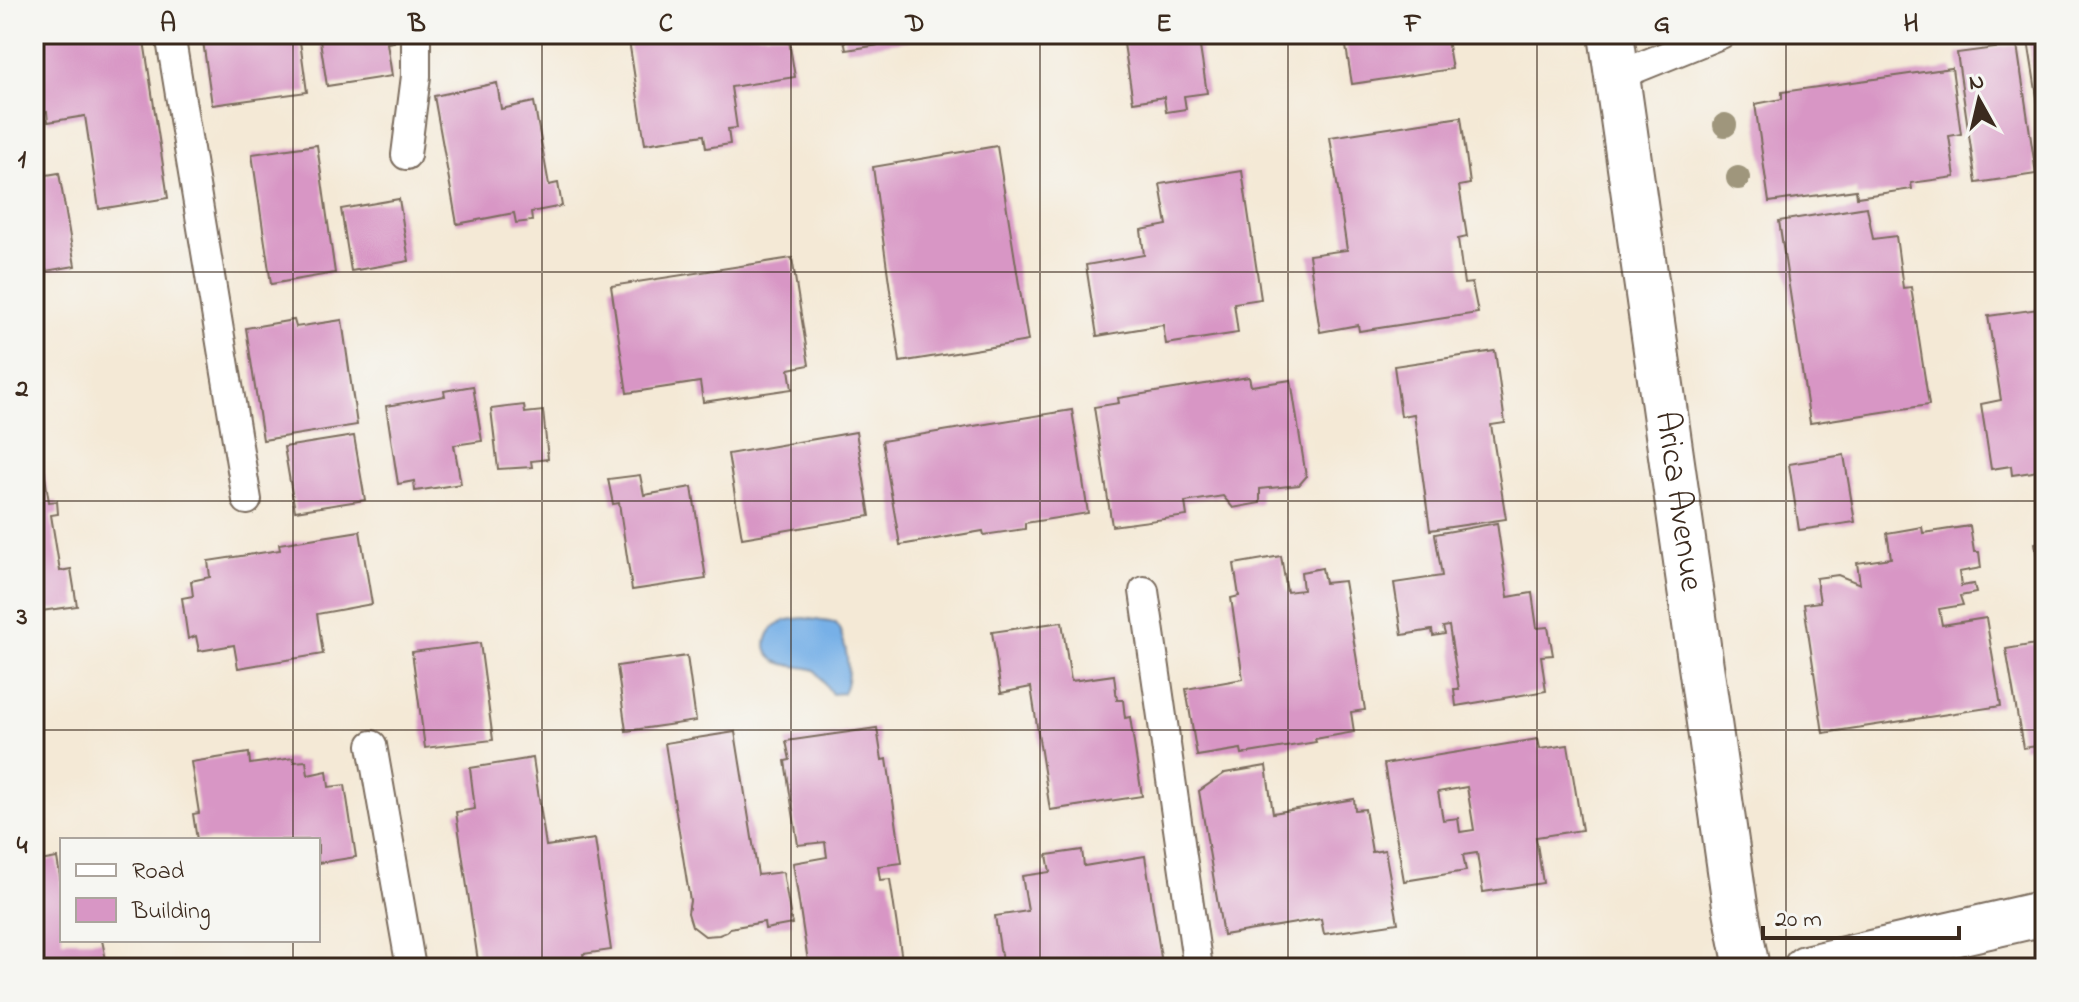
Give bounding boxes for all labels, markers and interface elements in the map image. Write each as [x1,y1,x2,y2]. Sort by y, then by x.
text: A [160,6,176,44]
text: B [407,6,426,44]
text: C [659,6,673,44]
text: D [904,6,925,44]
text: E [1156,6,1172,44]
text: F [1403,6,1422,44]
text: G [1654,6,1670,44]
text: H [1903,6,1919,44]
north arrow [1939,60,2019,140]
text: N [1967,66,1986,100]
text: 1 [18,142,27,180]
text: 2 [15,371,29,409]
street label: Arica Avenue [1640,408,1715,595]
text: 3 [16,599,28,637]
text: 4 [17,828,28,866]
legend [60,838,320,942]
text: Road [132,855,185,890]
scale bar [1763,890,1959,940]
text: Building [131,895,211,930]
text: 20 m [1775,903,1822,938]

